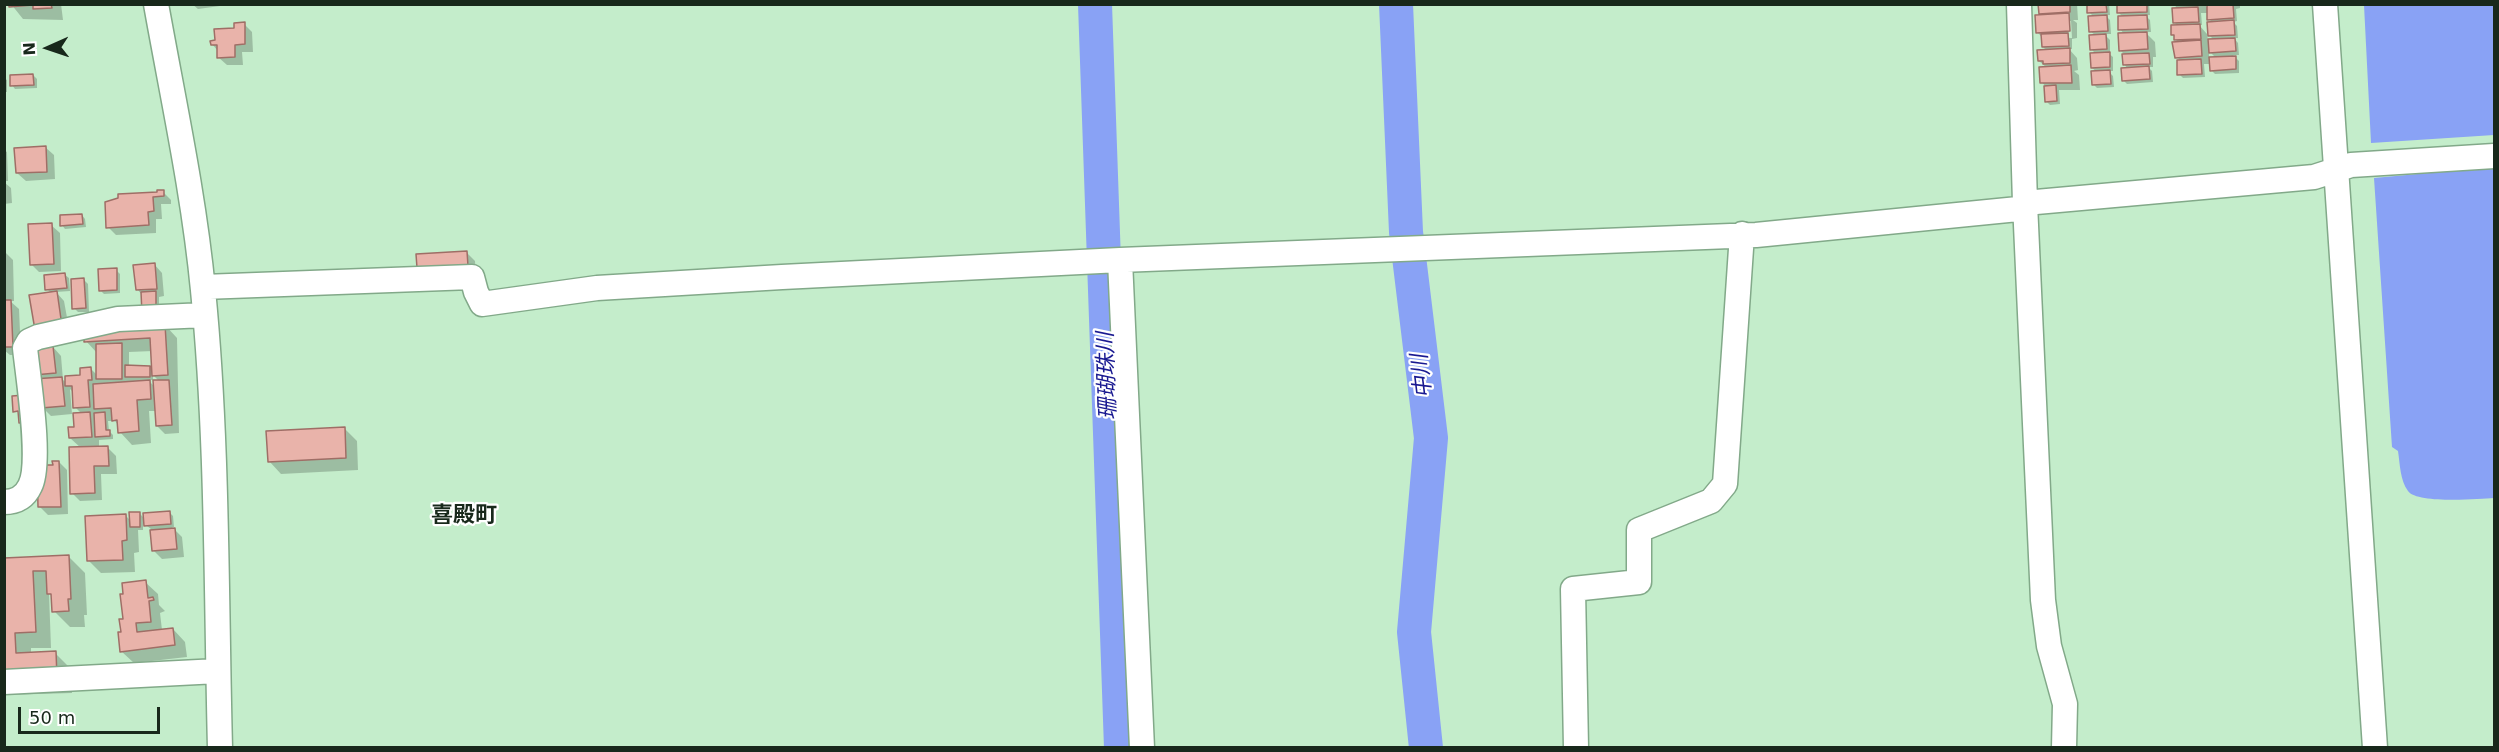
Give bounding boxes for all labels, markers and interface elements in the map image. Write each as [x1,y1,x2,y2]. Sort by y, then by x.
north arrow [18,18,78,78]
text: N [20,42,39,56]
water label: 珊瑚珠川 [1093,332,1123,420]
water label: 中川 [1407,353,1439,399]
district label: 喜殿町 [431,503,497,529]
scale bar [21,695,164,733]
text: 50 m [29,707,75,728]

